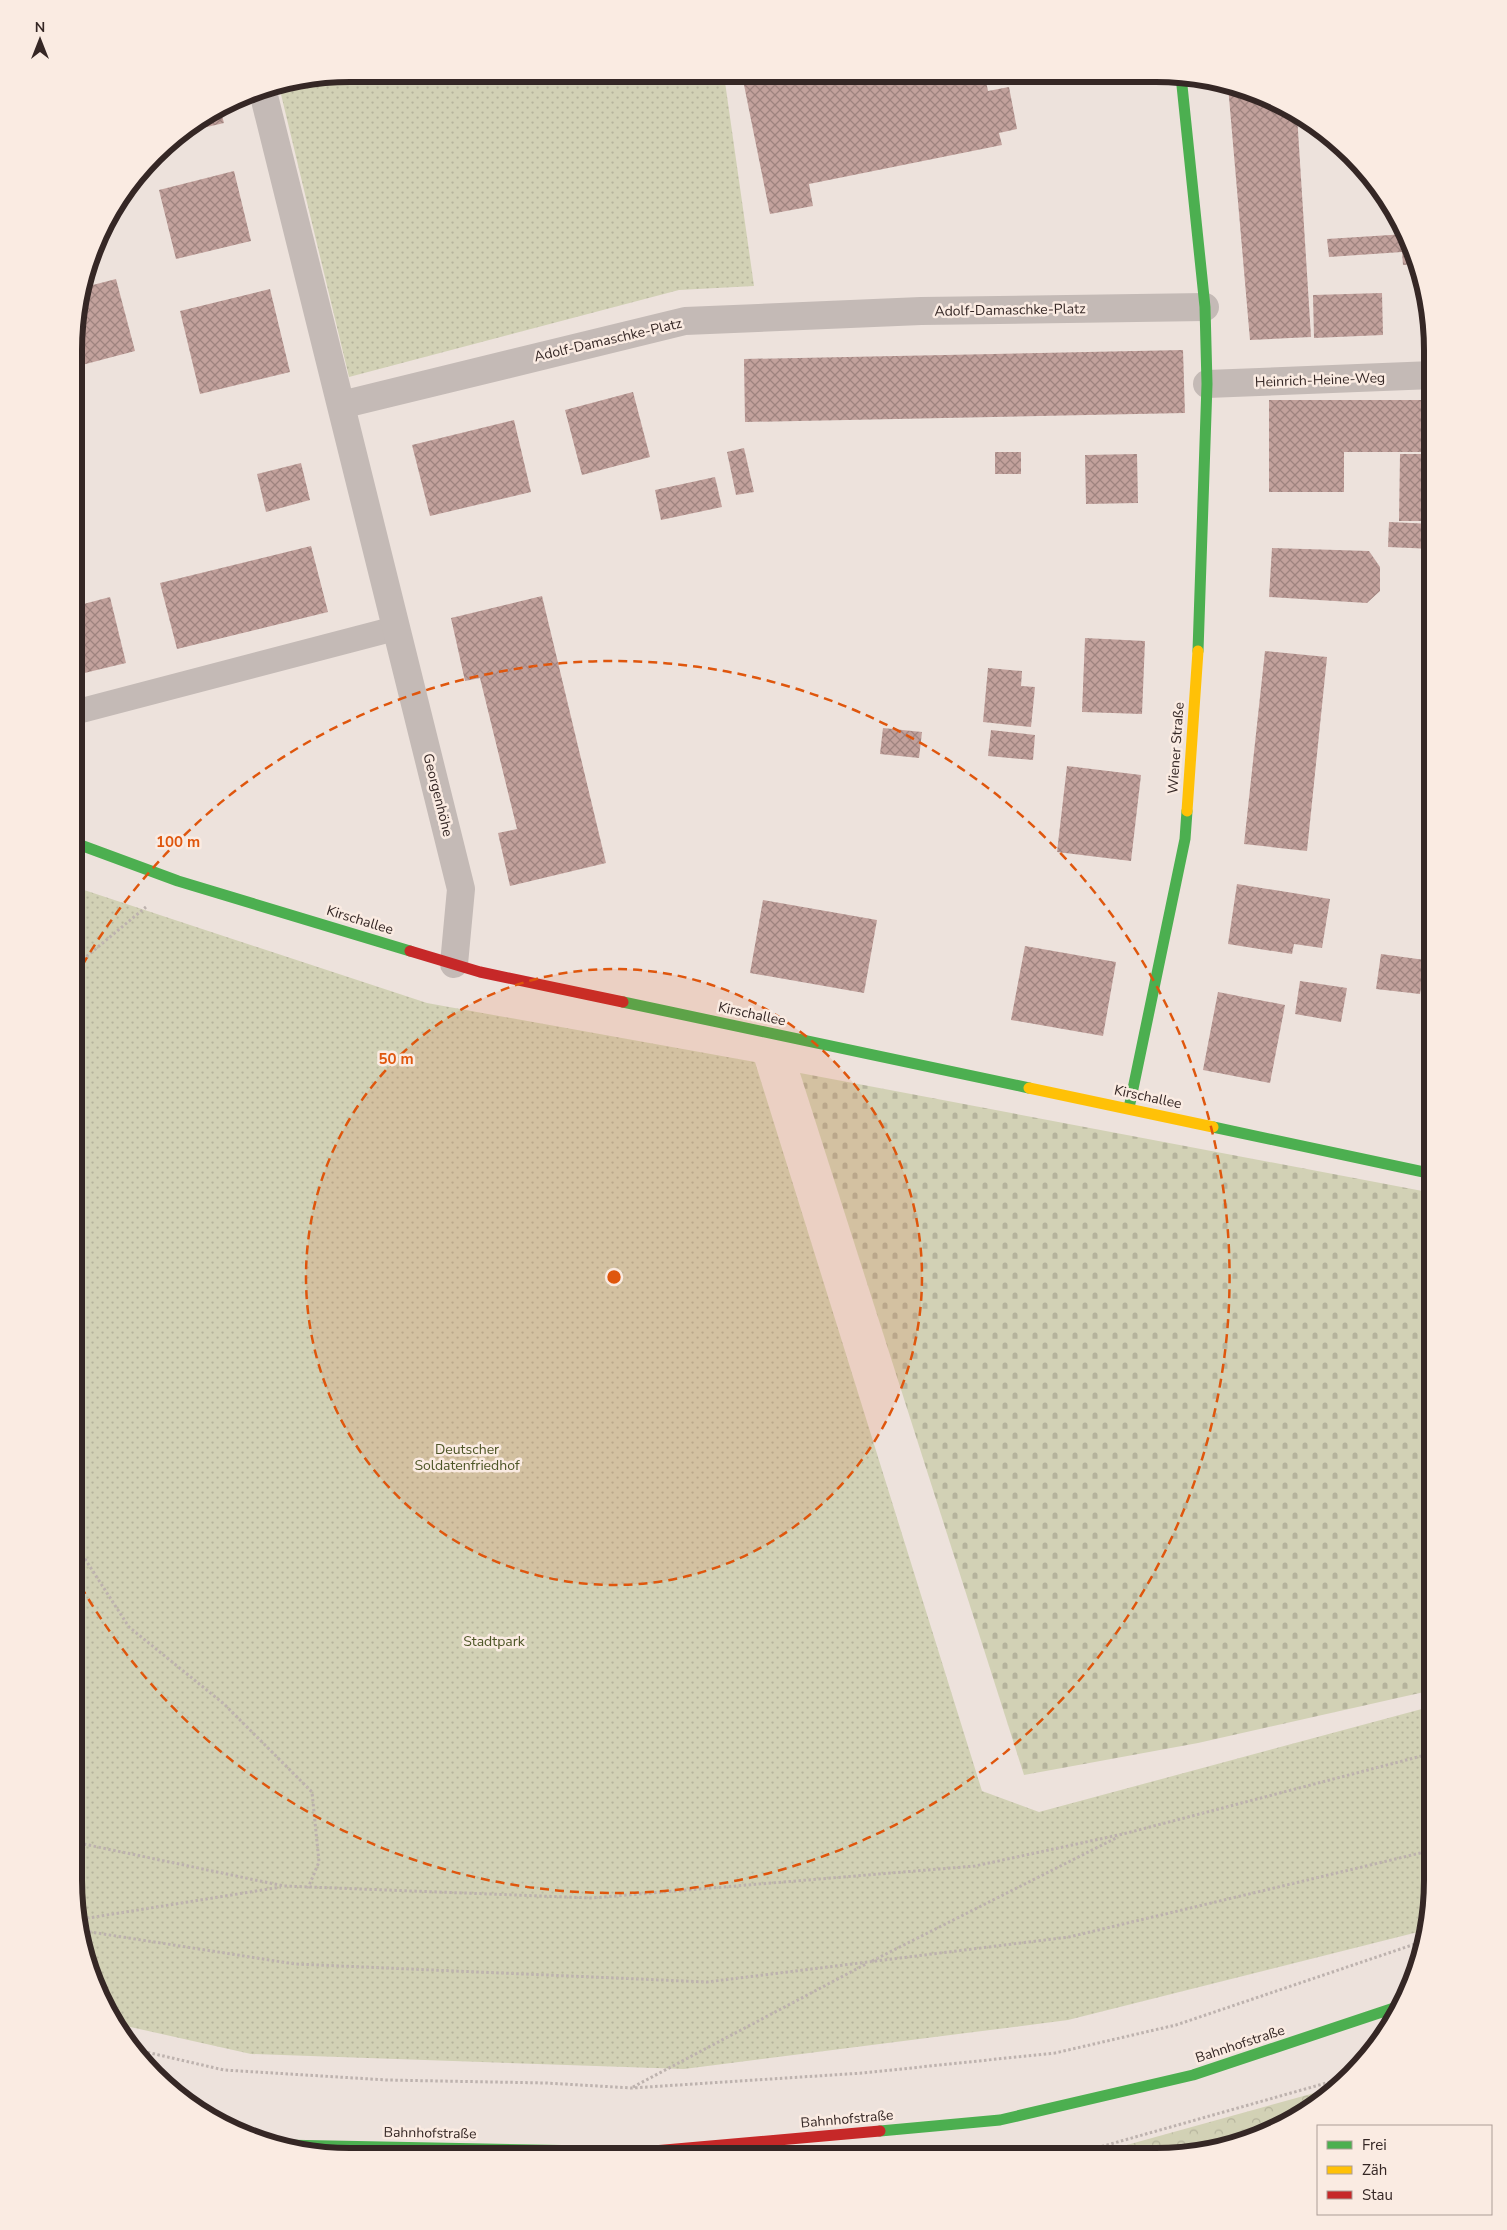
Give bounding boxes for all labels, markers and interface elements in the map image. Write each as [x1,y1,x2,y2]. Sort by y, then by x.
north arrow [15,15,65,65]
text: N [35,18,45,37]
street label: Adolf-Damaschke-Platz [934,299,1086,321]
street label: Adolf-Damaschke-Platz [532,314,684,366]
street label: Heinrich-Heine-Weg [1255,368,1385,392]
street label: Wiener Straße [1163,701,1189,795]
street label: Georgenhöhe [418,751,458,839]
text: 100 m [156,832,200,852]
street label: Kirschallee [324,901,396,939]
street label: Kirschallee [716,998,788,1030]
text: 50 m [378,1049,414,1069]
street label: Kirschallee [1112,1081,1184,1113]
centre of rings [605,1268,623,1286]
park label: Deutscher Soldatenfriedhof [414,1440,520,1475]
park label: Stadtpark [463,1632,526,1651]
street label: Bahnhofstraße [1193,2021,1287,2067]
street label: Bahnhofstraße [800,2105,894,2133]
street label: Bahnhofstraße [383,2123,477,2143]
legend [1317,2125,1492,2215]
text: Frei [1362,2135,1387,2155]
text: Zäh [1362,2160,1387,2180]
text: Stau [1362,2185,1393,2205]

